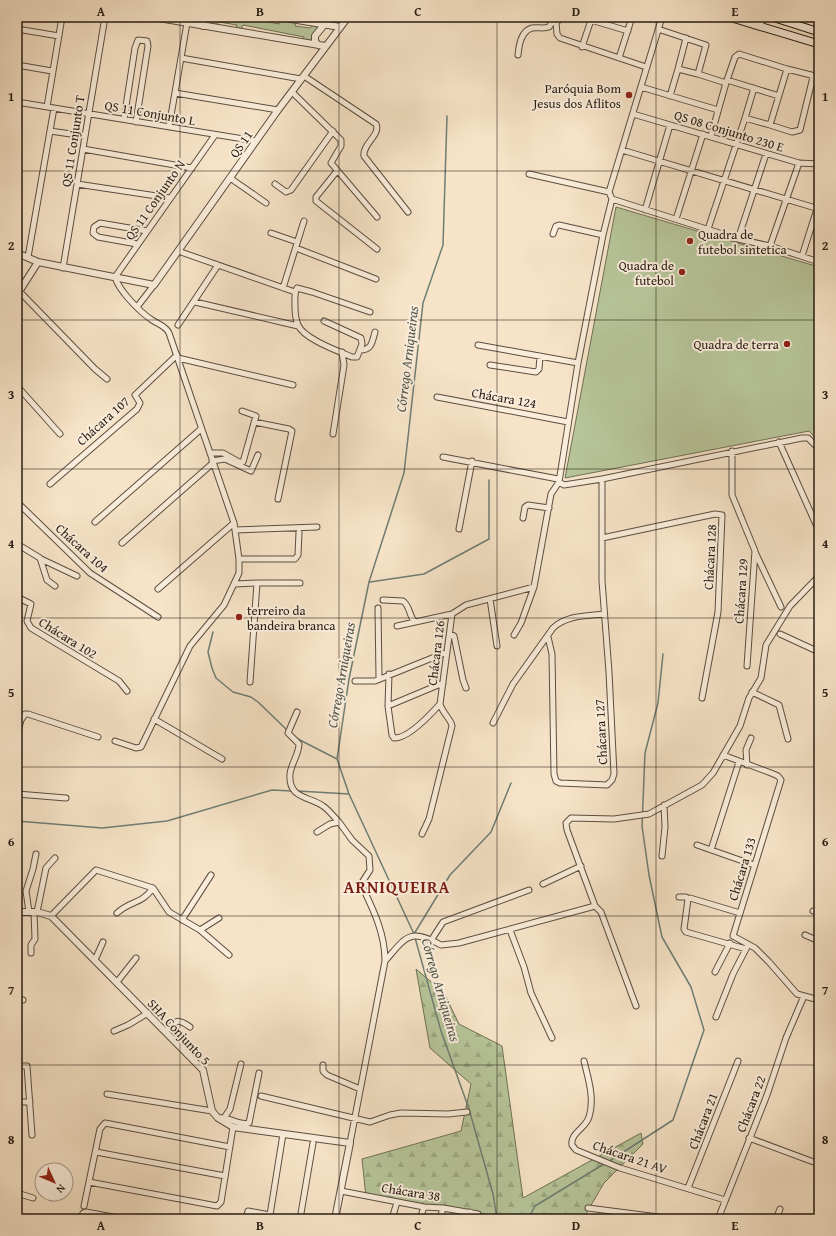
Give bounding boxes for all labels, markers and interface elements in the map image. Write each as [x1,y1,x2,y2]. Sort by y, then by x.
text: A [97,2,106,21]
text: B [256,2,264,21]
text: C [414,2,422,21]
text: D [572,2,580,21]
text: E [732,2,739,21]
place label: Paróquia Bom Jesus dos Aflitos [531,79,621,113]
text: 1 [8,87,14,106]
text: 1 [822,87,828,106]
marker: Paróquia Bom Jesus dos Aflitos [624,90,634,100]
street label: QS 11 Conjunto T [56,93,90,188]
street label: QS 11 Conjunto L [103,96,197,130]
street label: QS 08 Conjunto 230 E [672,105,786,157]
street label: QS 11 [225,126,257,162]
street label: QS 11 Conjunto N [120,156,190,244]
place label: Quadra de futebol sintetica [698,225,788,259]
text: 2 [8,236,15,255]
marker: Quadra de futebol sintetica [685,236,695,246]
text: 2 [822,236,829,255]
place label: Quadra de futebol [619,256,674,290]
marker: Quadra de futebol [677,267,687,277]
water label: Córrego Arniqueiras [391,305,423,413]
place label: Quadra de terra [693,335,780,354]
marker: Quadra de terra [782,339,792,349]
street label: Chácara 124 [470,383,538,413]
text: 3 [8,385,14,404]
text: 3 [822,385,828,404]
street label: Chácara 107 [72,392,134,450]
street label: Chácara 104 [51,519,113,577]
street label: Chácara 128 [699,524,721,590]
text: 4 [8,534,15,553]
text: 4 [822,534,829,553]
street label: Chácara 129 [729,558,753,624]
place label: terreiro da bandeira branca [247,601,336,635]
marker: terreiro da bandeira branca [234,612,244,622]
street label: Chácara 102 [35,613,101,663]
street label: Chácara 126 [423,619,449,687]
water label: Córrego Arniqueiras [322,621,360,729]
text: 5 [8,683,15,702]
text: 5 [822,683,829,702]
street label: Chácara 127 [590,699,612,765]
text: 6 [8,832,15,851]
text: 6 [822,832,829,851]
street label: Chácara 133 [723,835,761,903]
district label: ARNIQUEIRA [344,874,450,899]
water label: Córrego Arniqueiras [417,936,465,1044]
text: 7 [8,981,15,1000]
text: 7 [822,981,829,1000]
street label: SHA Conjunto 5 [143,994,215,1070]
street label: Chácara 22 [732,1073,770,1135]
street label: Chácara 21 [684,1090,722,1152]
text: 8 [8,1130,15,1149]
text: 8 [822,1130,829,1149]
street label: Chácara 21 AV [590,1135,670,1179]
north arrow [34,1162,74,1202]
street label: Chácara 38 [380,1178,442,1206]
text: N [52,1181,70,1198]
text: A [97,1216,106,1235]
text: B [256,1216,264,1235]
text: C [414,1216,422,1235]
text: D [572,1216,580,1235]
text: E [732,1216,739,1235]

